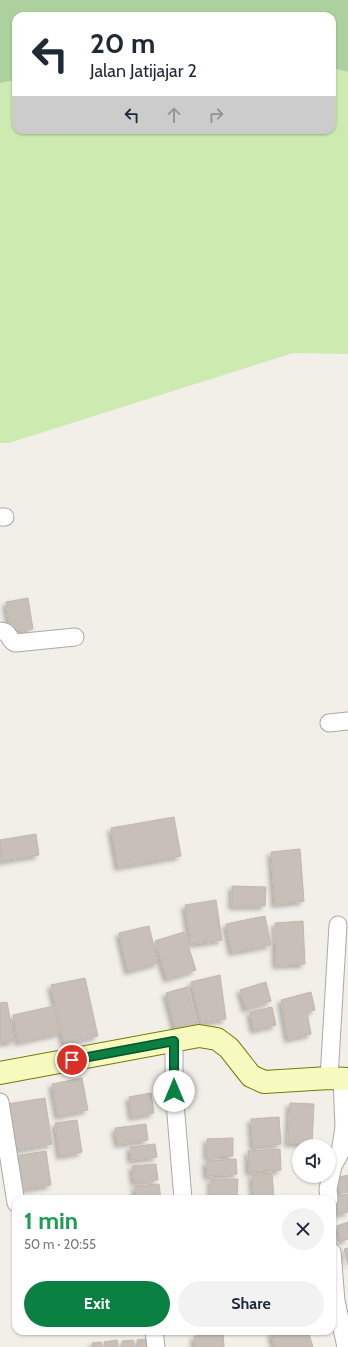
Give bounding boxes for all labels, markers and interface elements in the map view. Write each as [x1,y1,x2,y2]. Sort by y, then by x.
text: 20 m [90,26,155,60]
icon: left [24,28,76,80]
text: Jalan Jatijajar 2 [90,60,197,82]
icon: left [121,104,143,126]
icon: ahead [163,104,185,126]
icon: right [205,104,227,126]
pin [55,1043,89,1077]
icon: arrive [61,1049,83,1071]
position arrow [153,1070,195,1112]
map controls [292,1139,336,1183]
button: sound [292,1139,336,1183]
text: 1 min [24,1206,78,1235]
button: close [282,1208,324,1250]
text: 50 m · 20:55 [24,1236,96,1252]
button: Exit [24,1281,170,1327]
button: Share [178,1281,324,1327]

